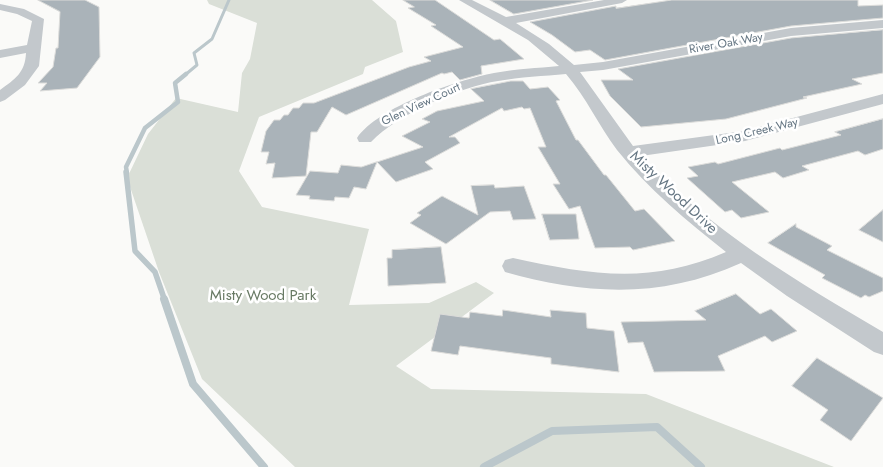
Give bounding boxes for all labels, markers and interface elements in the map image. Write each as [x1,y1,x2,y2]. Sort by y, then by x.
street label: River Oak Way [688,30,764,58]
street label: Glen View Court [379,81,463,129]
street label: Long Creek Way [715,116,799,148]
street label: Misty Wood Drive [625,148,721,238]
park label: Misty Wood Park [210,287,316,305]

